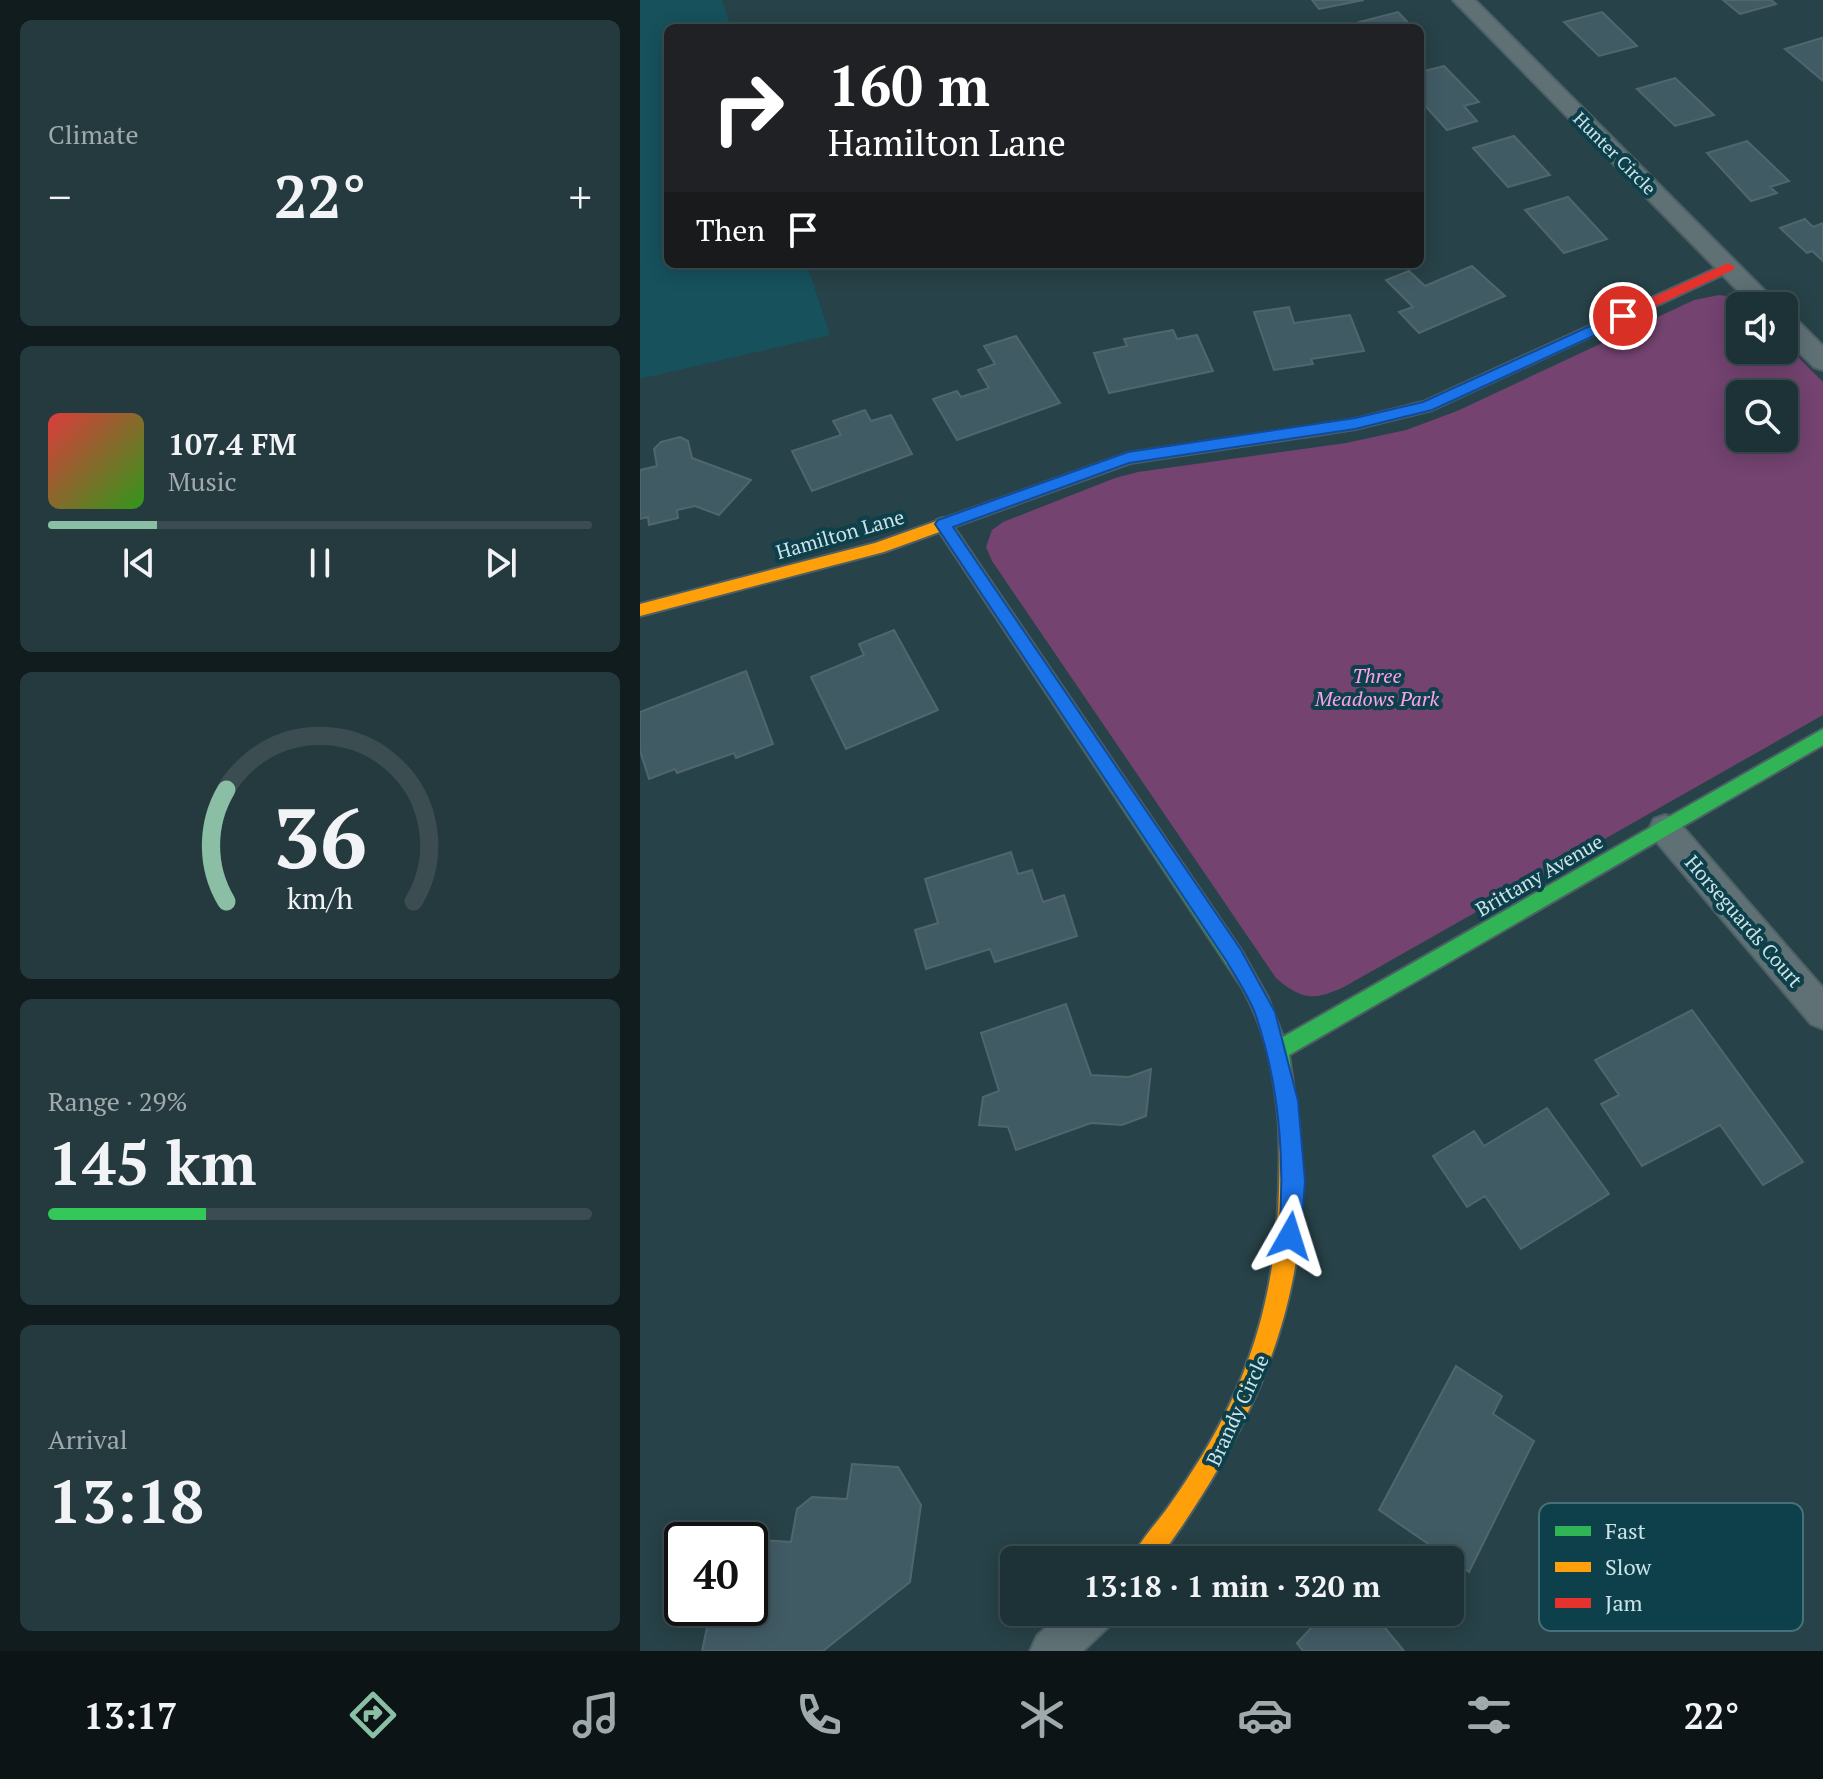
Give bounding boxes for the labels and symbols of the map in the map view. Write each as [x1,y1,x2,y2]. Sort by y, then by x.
street label: Hunter Circle [1568,106,1662,200]
pin [1589,282,1657,350]
street label: Hamilton Lane [773,503,907,565]
park label: Three Meadows Park [1314,662,1439,712]
street label: Brittany Avenue [1470,828,1608,922]
street label: Horseguards Court [1679,849,1809,993]
position arrow [1248,1194,1332,1278]
street label: Brandy Circle [1199,1350,1275,1470]
legend [1539,1503,1803,1631]
text: Fast [1605,1516,1646,1545]
speed limit sign: 40 [664,1522,768,1626]
text: Slow [1605,1552,1652,1581]
text: Jam [1605,1588,1643,1617]

